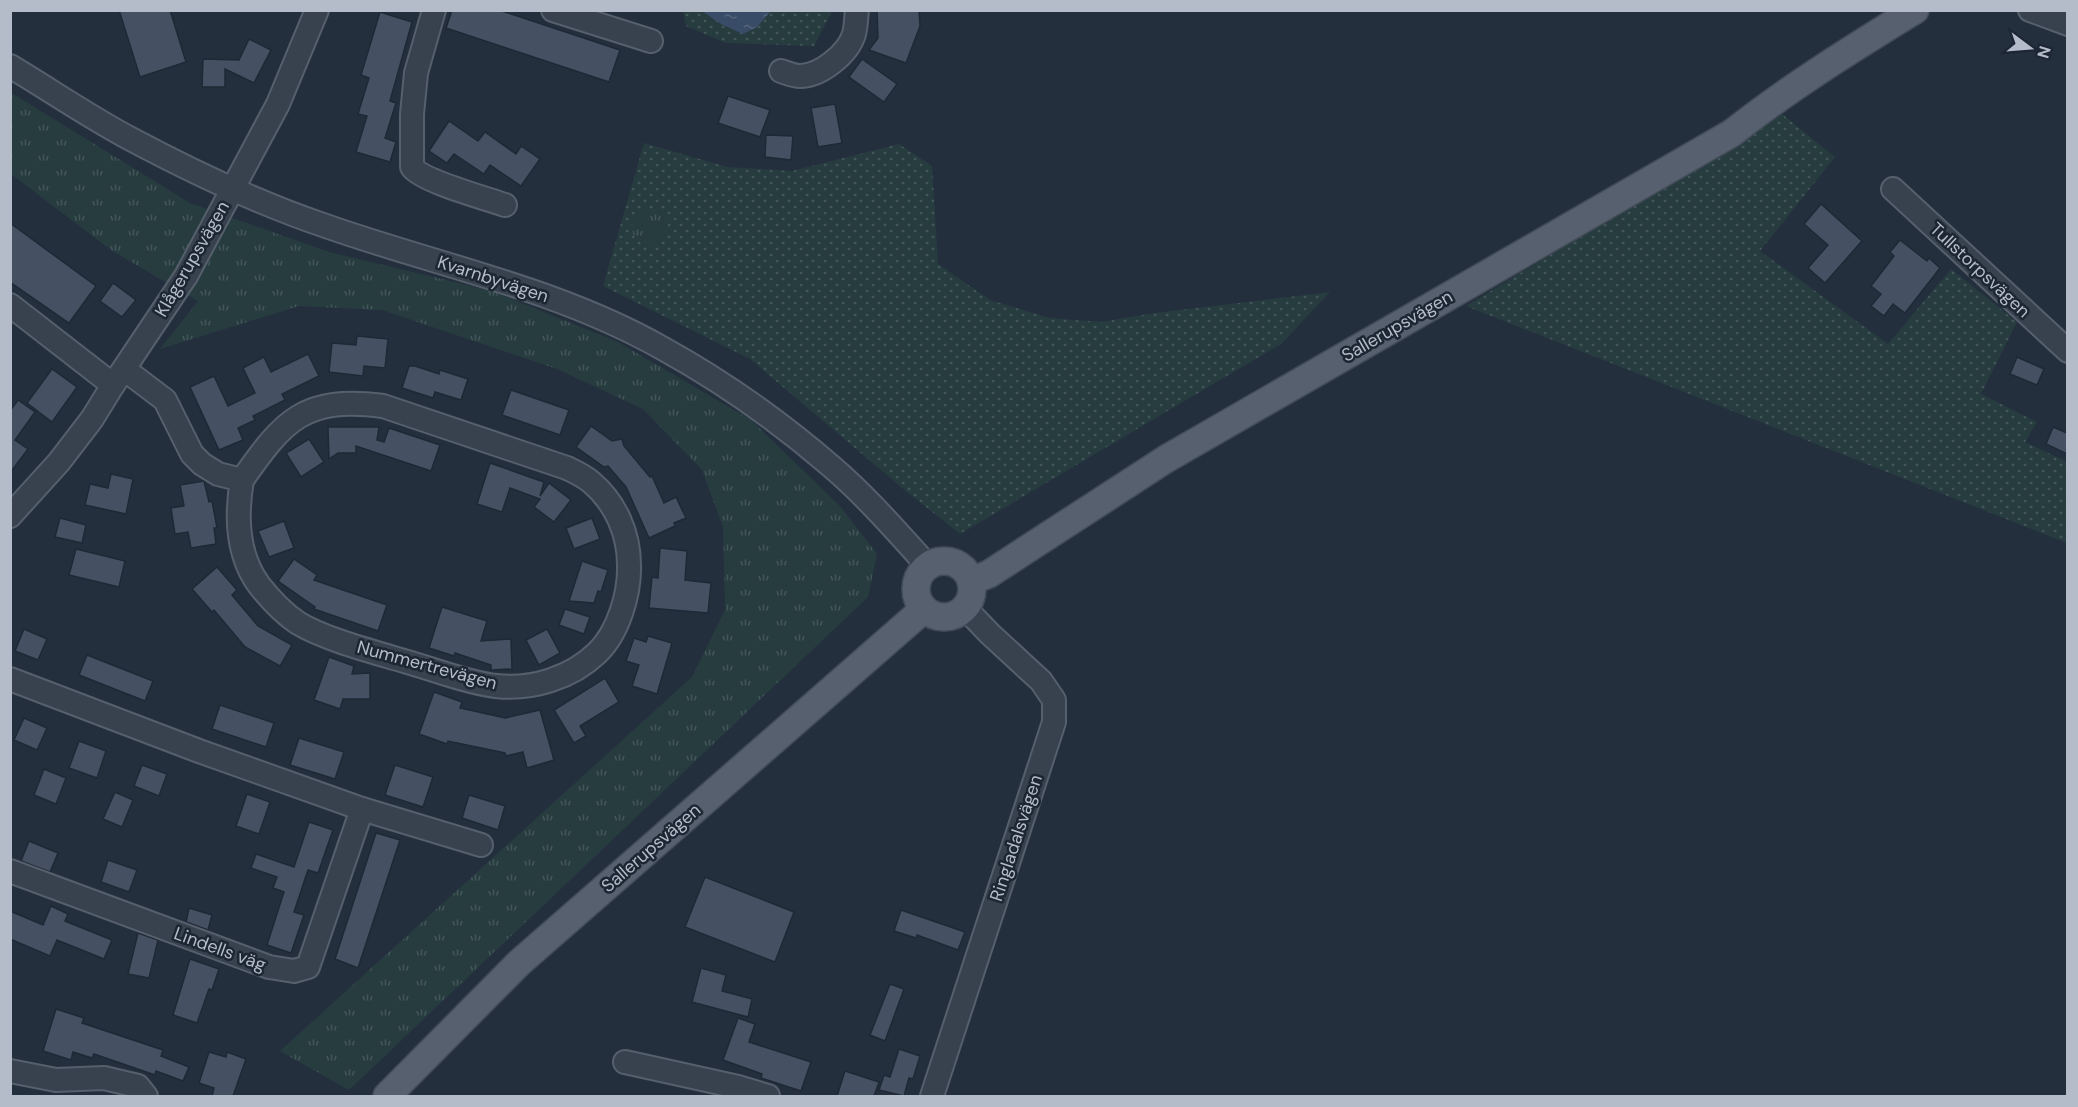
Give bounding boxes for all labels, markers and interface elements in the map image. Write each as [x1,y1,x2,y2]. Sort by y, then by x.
north arrow [2000,18,2060,78]
text: N [2032,43,2056,61]
street label: Klågerupsvägen [149,197,235,321]
street label: Tullstorpsvägen [1925,217,2035,323]
street label: Kvarnbyvägen [434,250,552,308]
street label: Sallerupsvägen [1337,285,1457,367]
street label: Nummertrevägen [354,635,500,695]
street label: Ringladalsvägen [984,772,1048,904]
street label: Sallerupsvägen [596,798,706,898]
street label: Lindells väg [171,921,269,977]

